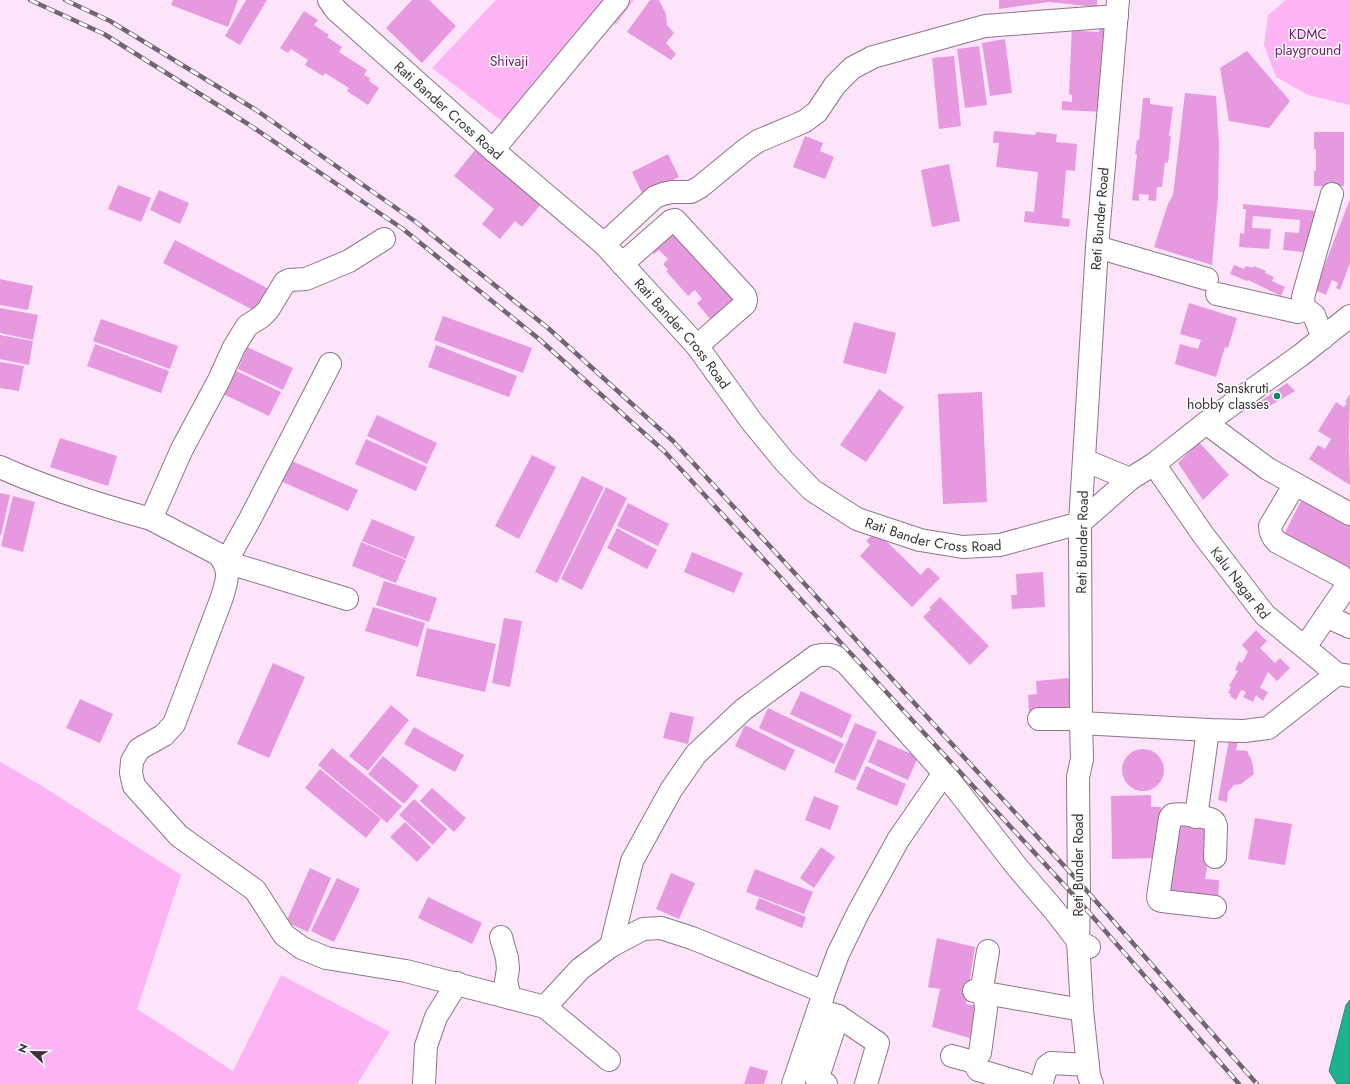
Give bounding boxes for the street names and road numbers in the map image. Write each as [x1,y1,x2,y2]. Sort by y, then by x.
street label: Rati Bander Cross Road [390,56,507,164]
street label: Reti Bunder Road [1086,166,1114,271]
street label: Rati Bander Cross Road [630,274,735,393]
street label: Reti Bunder Road [1071,490,1093,594]
street label: Rati Bander Cross Road [862,512,1002,557]
street label: Kalu Nagar Rd [1206,543,1275,623]
street label: Reti Bunder Road [1068,813,1088,917]

